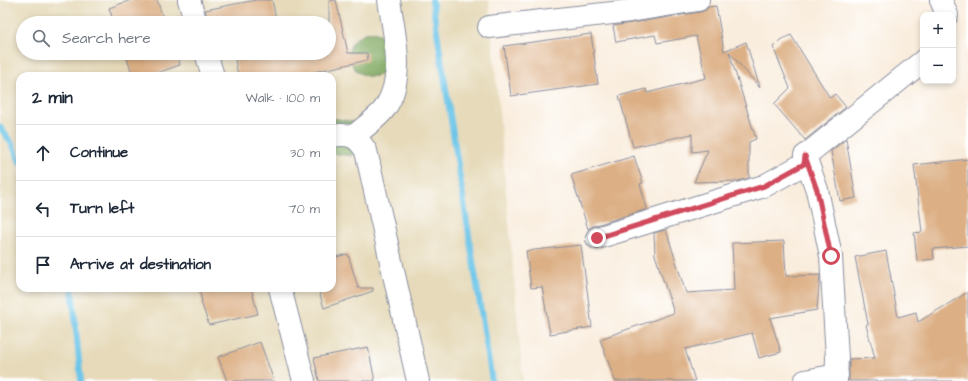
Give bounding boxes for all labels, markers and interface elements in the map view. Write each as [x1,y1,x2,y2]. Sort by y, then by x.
map controls [920,12,956,84]
button: + [920,12,956,48]
search box [16,16,336,60]
icon: search [30,27,52,49]
text: Search here [62,28,151,49]
button: − [920,48,956,84]
text: 2 min [32,86,73,110]
text: Walk · 100 m [246,89,320,107]
icon: ahead [32,142,54,164]
text: Continue [70,142,128,163]
text: 30 m [290,144,320,162]
icon: left [32,198,54,220]
text: Turn left [70,198,134,219]
text: 70 m [288,200,320,218]
route end [588,229,606,247]
route start [822,247,840,265]
icon: arrive [32,254,54,276]
text: Arrive at destination [70,254,211,275]

